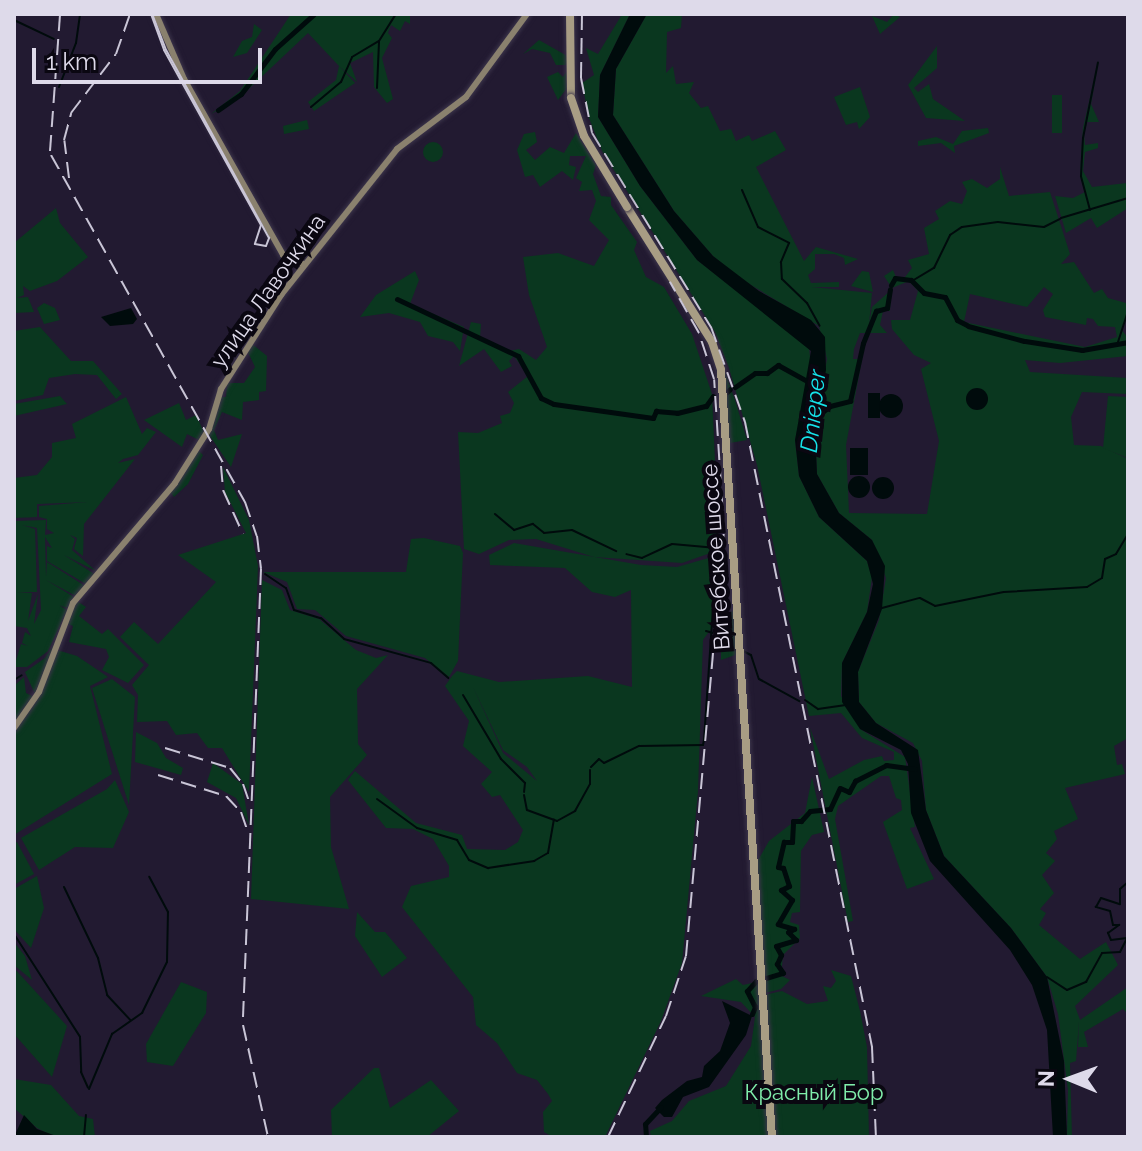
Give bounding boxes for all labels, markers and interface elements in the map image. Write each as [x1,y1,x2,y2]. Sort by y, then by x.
scale bar [36,32,266,82]
text: 1 km [46,47,97,76]
street label: улица Лавочкина [205,209,331,373]
water label: Dnieper [794,368,832,454]
street label: Витебское шоссе [696,463,736,651]
north arrow [1030,1039,1110,1119]
text: N [1033,1070,1059,1087]
park label: Красный Бор [744,1080,884,1106]

